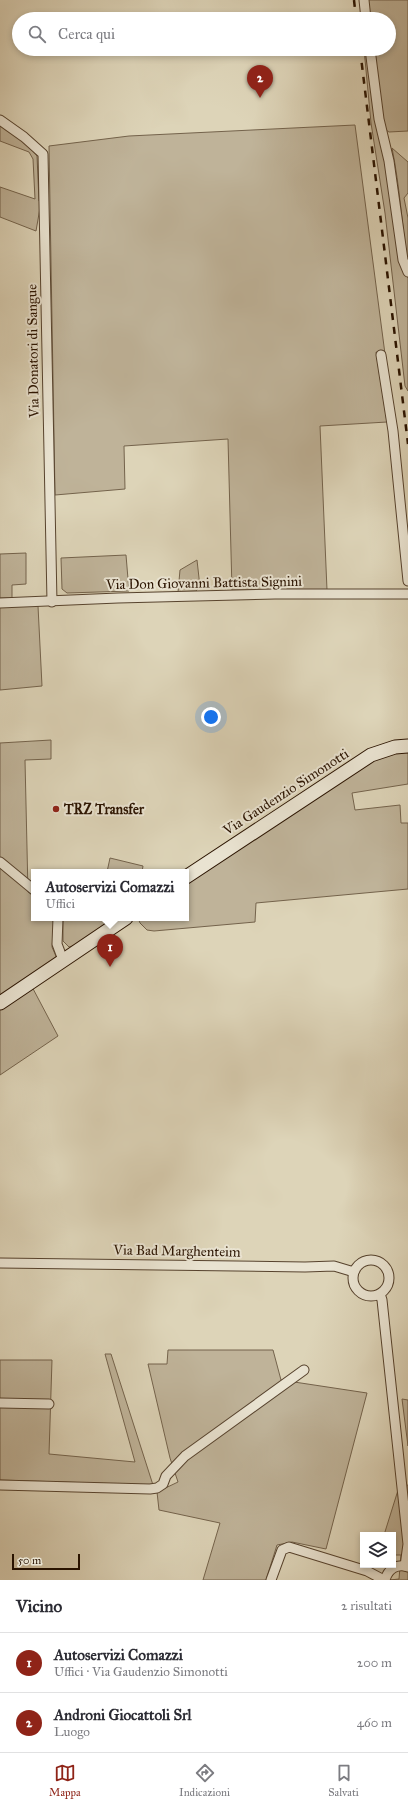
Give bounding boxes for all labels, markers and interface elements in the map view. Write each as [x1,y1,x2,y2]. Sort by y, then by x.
search box [12,12,396,56]
icon: search [26,23,48,45]
text: Cerca qui [58,25,115,43]
pin: 2 [247,65,273,98]
street label: Via Donatori di Sangue [23,284,43,419]
street label: Via Don Giovanni Battista Signini [105,573,302,593]
your location [201,707,221,727]
street label: Via Gaudenzio Simonotti [219,745,352,840]
place label: TRZ Transfer [63,801,145,818]
marker: TRZ Transfer [51,804,61,814]
popup [31,869,189,921]
text: Autoservizi Comazzi [46,878,174,896]
text: Uffici [46,896,75,912]
pin: 1 [97,934,123,967]
street label: Via Bad Marghenteim [112,1241,241,1261]
map controls [360,1532,396,1568]
button: layers [360,1532,396,1568]
scale bar [12,1552,80,1571]
text: 50 m [18,1554,41,1567]
text: Vicino [16,1596,62,1617]
text: 2 risultati [341,1598,392,1614]
text: Autoservizi Comazzi [54,1646,183,1664]
text: 1 [26,1655,32,1671]
text: 200 m [357,1655,392,1671]
text: Uffici · Via Gaudenzio Simonotti [54,1664,228,1680]
text: Androni Giocattoli Srl [54,1706,192,1724]
text: 2 [26,1715,32,1731]
text: 460 m [357,1715,392,1731]
text: Luogo [54,1724,90,1740]
tab: Mappa [49,1762,81,1799]
tab: Indicazioni [179,1762,230,1799]
tab: Salvati [328,1762,359,1799]

